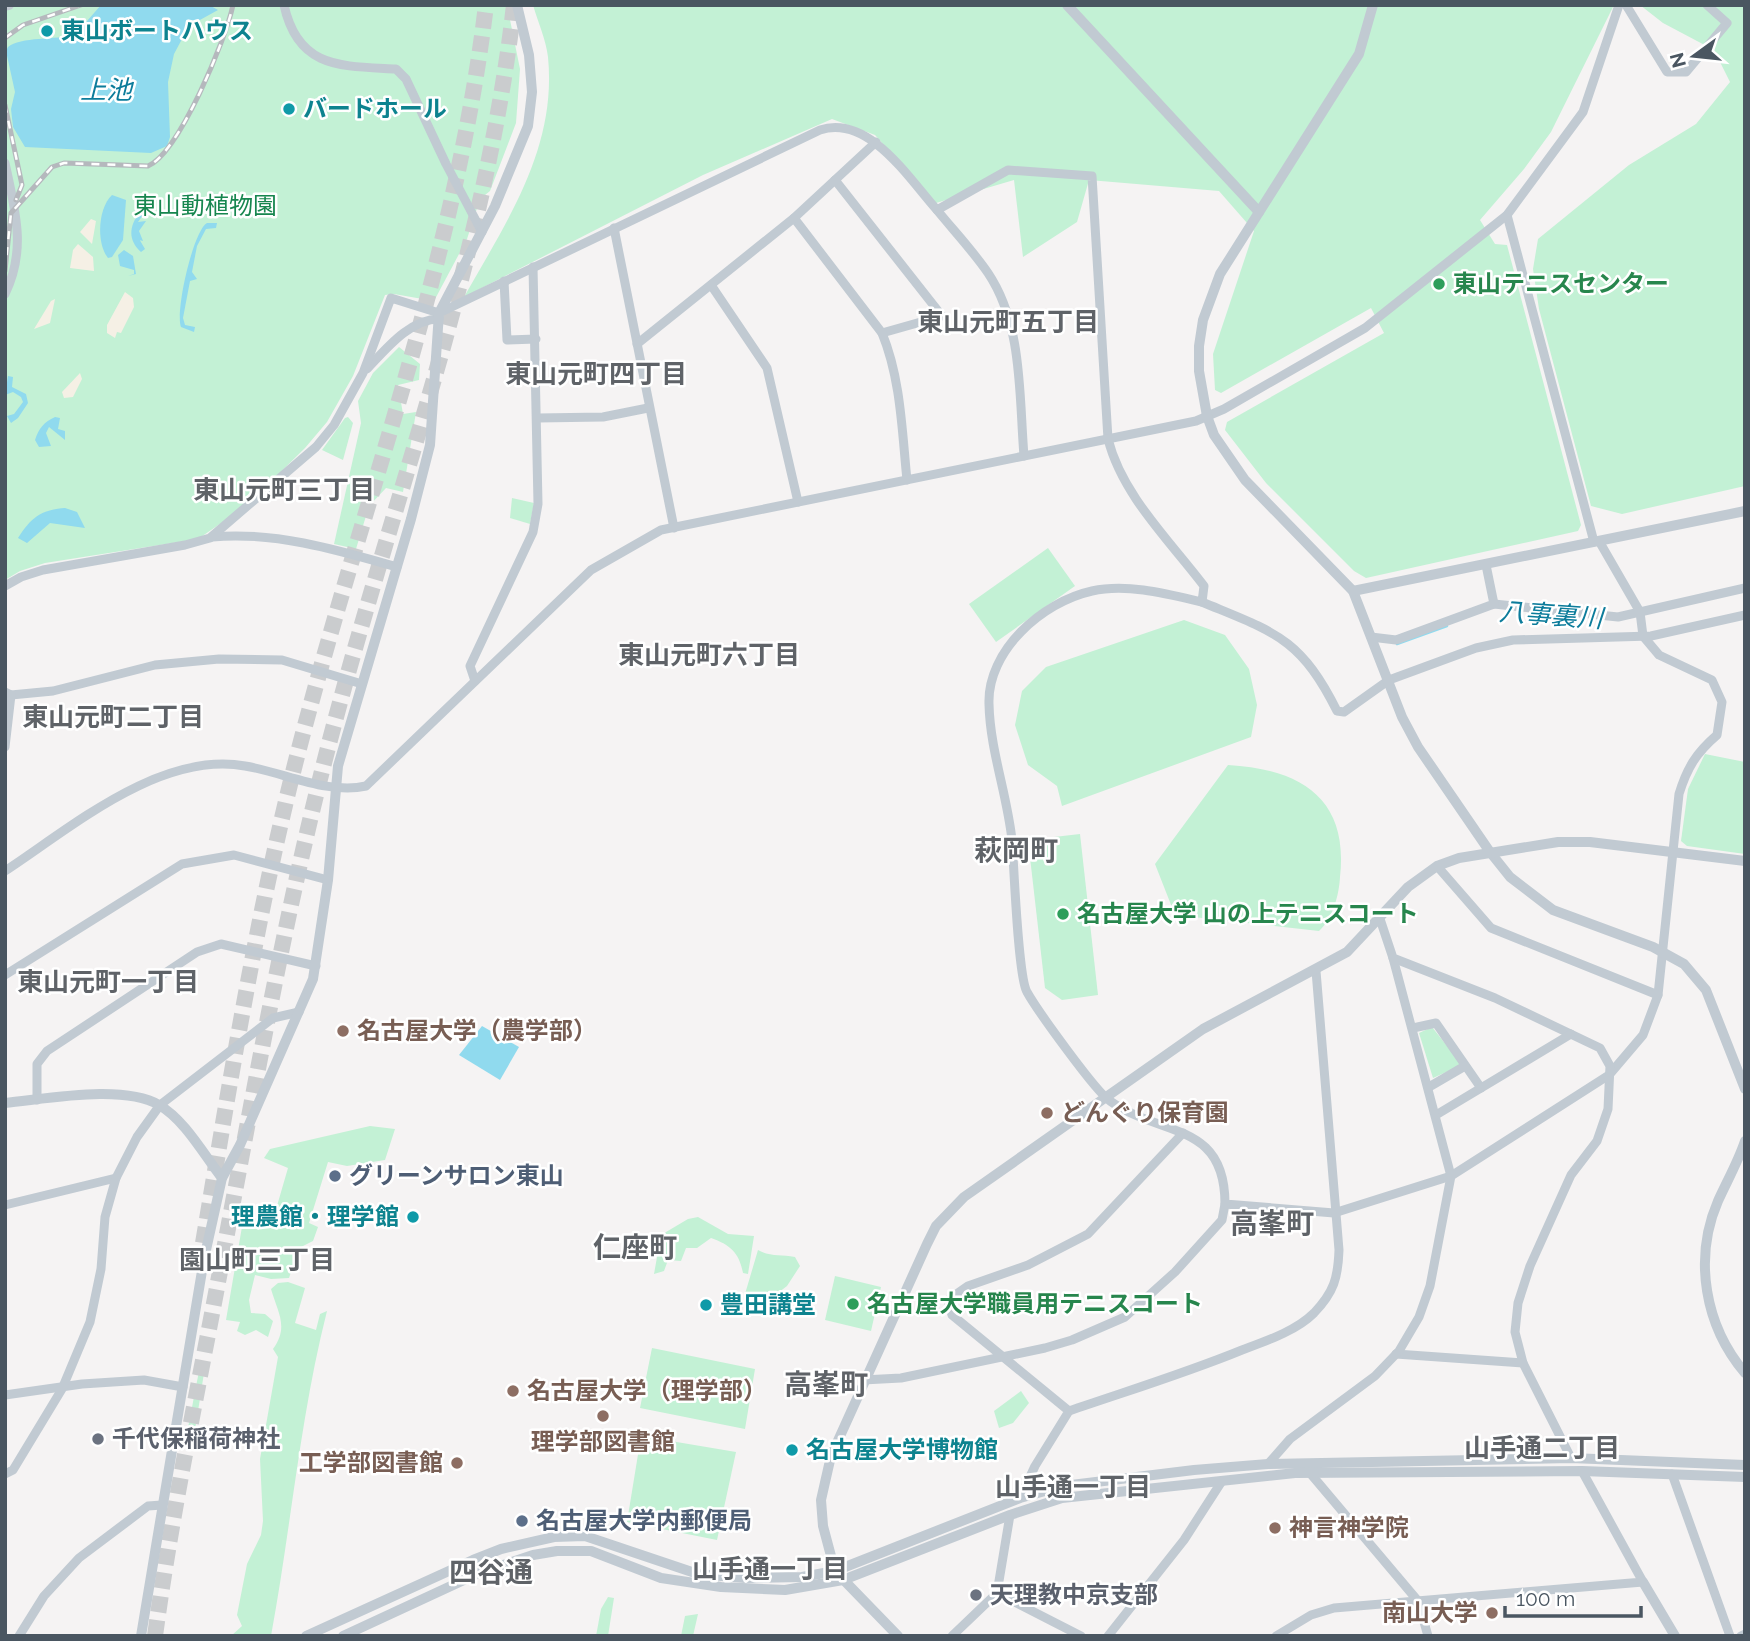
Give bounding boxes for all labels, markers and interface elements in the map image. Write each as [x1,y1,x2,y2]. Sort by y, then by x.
place label: 東山ボートハウス [61,16,253,45]
north arrow [1659,21,1729,91]
marker: 東山ボートハウス [39,23,55,39]
text: N [1665,51,1690,70]
water label: 上池 [80,75,135,105]
place label: バードホール [303,94,447,123]
marker: バードホール [281,101,297,117]
park label: 東山動植物園 [133,191,277,220]
place label: 東山テニスセンター [1453,269,1669,298]
marker: 東山テニスセンター [1431,276,1447,292]
district label: 東山元町五丁目 [917,307,1099,337]
district label: 東山元町四丁目 [505,359,687,389]
district label: 東山元町三丁目 [193,475,375,505]
water label: 八事裏川 [1498,596,1607,634]
district label: 東山元町六丁目 [618,640,800,670]
district label: 東山元町二丁目 [22,702,204,732]
district label: 萩岡町 [974,834,1058,867]
place label: 名古屋大学 山の上テニスコート [1077,899,1419,928]
marker: 名古屋大学 山の上テニスコート [1055,906,1071,922]
district label: 東山元町一丁目 [17,967,199,997]
place label: 名古屋大学（農学部） [357,1016,597,1045]
marker: 名古屋大学（農学部） [335,1023,351,1039]
place label: どんぐり保育園 [1061,1098,1229,1127]
marker: どんぐり保育園 [1039,1105,1055,1121]
place label: グリーンサロン東山 [349,1161,564,1190]
marker: グリーンサロン東山 [327,1168,343,1184]
place label: 理農館・理学館 [231,1202,399,1231]
district label: 高峯町 [1230,1207,1314,1240]
marker: 理農館・理学館 [405,1209,421,1225]
district label: 仁座町 [593,1231,677,1264]
district label: 園山町三丁目 [179,1245,335,1275]
place label: 名古屋大学職員用テニスコート [867,1289,1203,1318]
place label: 豊田講堂 [720,1290,816,1319]
marker: 名古屋大学職員用テニスコート [845,1296,861,1312]
marker: 豊田講堂 [698,1297,714,1313]
district label: 高峯町 [784,1368,868,1401]
place label: 名古屋大学（理学部） [527,1376,767,1405]
marker: 名古屋大学（理学部） [505,1383,521,1399]
marker: 理学部図書館 [595,1408,611,1424]
place label: 千代保稲荷神社 [112,1424,280,1453]
place label: 理学部図書館 [531,1427,675,1456]
marker: 千代保稲荷神社 [90,1431,106,1447]
district label: 山手通二丁目 [1464,1433,1620,1463]
place label: 名古屋大学博物館 [806,1435,998,1464]
marker: 名古屋大学博物館 [784,1442,800,1458]
place label: 工学部図書館 [299,1448,443,1477]
marker: 工学部図書館 [449,1455,465,1471]
district label: 山手通一丁目 [995,1472,1151,1502]
place label: 名古屋大学内郵便局 [536,1506,752,1535]
marker: 名古屋大学内郵便局 [514,1513,530,1529]
place label: 神言神学院 [1289,1513,1409,1542]
marker: 神言神学院 [1267,1520,1283,1536]
district label: 山手通一丁目 [692,1554,848,1584]
district label: 四谷通 [449,1556,533,1589]
scale bar [1505,1574,1642,1618]
place label: 天理教中京支部 [990,1580,1158,1609]
text: 100 m [1516,1586,1575,1611]
marker: 天理教中京支部 [968,1587,984,1603]
place label: 南山大学 [1382,1598,1478,1627]
marker: 南山大学 [1484,1605,1500,1621]

